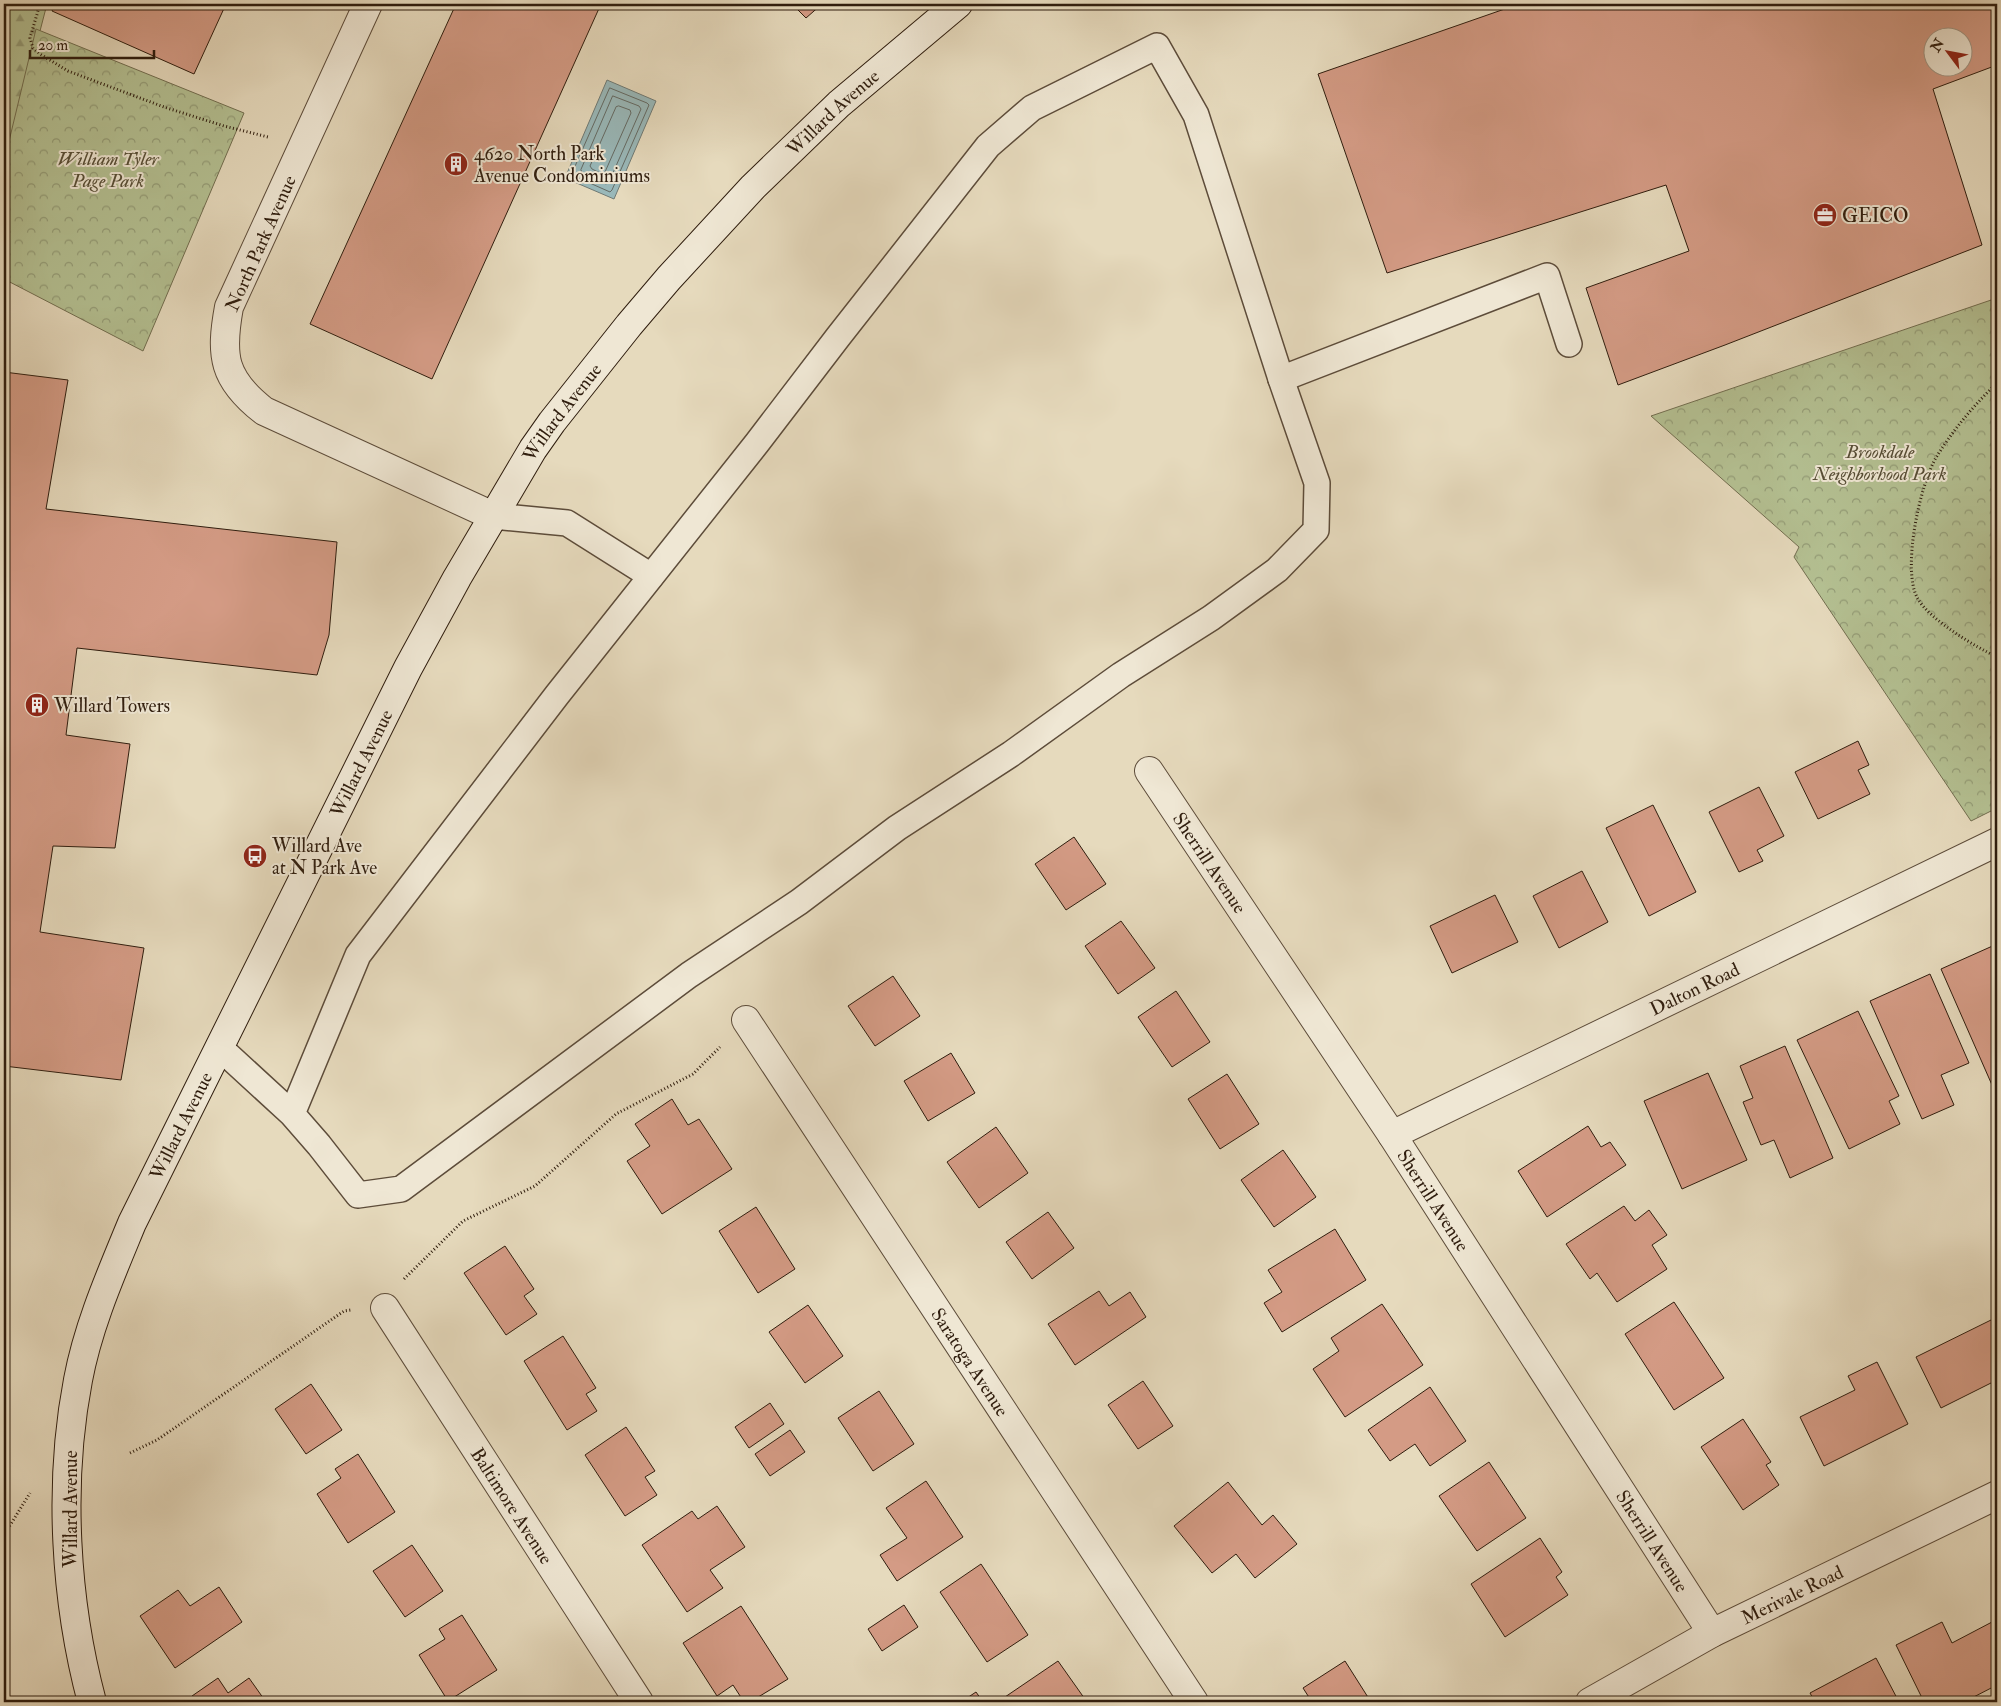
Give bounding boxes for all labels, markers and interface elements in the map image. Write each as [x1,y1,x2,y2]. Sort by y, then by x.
scale bar [30,28,154,60]
north arrow [1924,28,1974,78]
text: N [1926,35,1948,56]
text: 20 m [38,36,68,55]
street label: Willard Avenue [781,64,885,162]
place label: 4620 North Park Avenue Condominiums [473,142,650,188]
park label: William Tyler Page Park [57,147,160,193]
building icon: 4620 North Park Avenue Condominiums [443,151,469,177]
street label: North Park Avenue [220,172,302,315]
office icon: GEICO [1812,202,1838,228]
place label: GEICO [1842,204,1909,228]
street label: Willard Avenue [517,358,607,467]
park label: Brookdale Neighborhood Park [1812,440,1947,486]
building icon: Willard Towers [24,692,50,718]
place label: Willard Towers [53,694,170,718]
street label: Willard Avenue [324,705,399,822]
street label: Sherrill Avenue [1167,808,1252,918]
place label: Willard Ave at N Park Ave [271,834,377,880]
bus stop icon: Willard Ave at N Park Ave [242,843,268,869]
street label: Dalton Road [1646,957,1744,1021]
street label: Willard Avenue [144,1068,218,1185]
street label: Sherrill Avenue [1391,1145,1475,1256]
street label: Saratoga Avenue [925,1304,1014,1421]
street label: Baltimore Avenue [465,1443,558,1569]
street label: Willard Avenue [59,1450,83,1569]
street label: Sherrill Avenue [1610,1486,1694,1597]
street label: Merivale Road [1737,1560,1848,1630]

